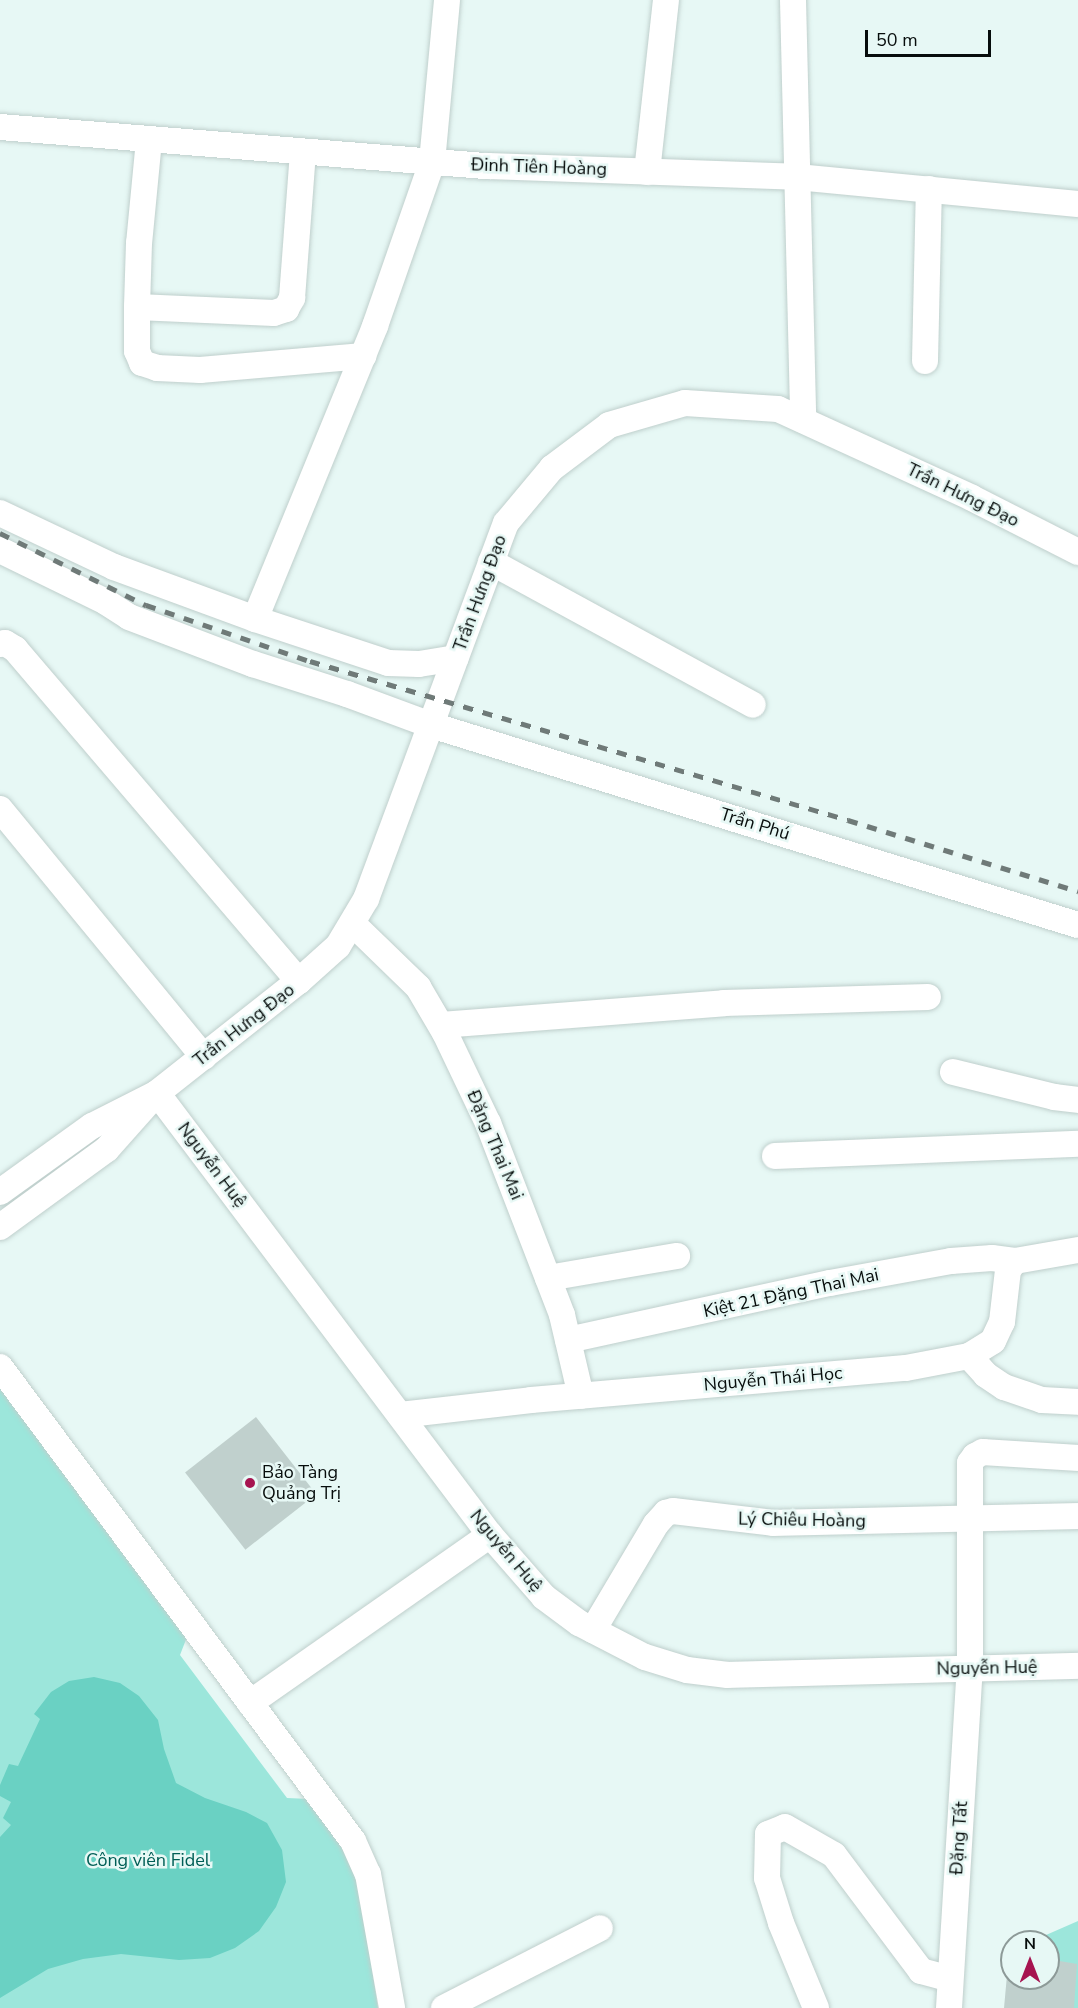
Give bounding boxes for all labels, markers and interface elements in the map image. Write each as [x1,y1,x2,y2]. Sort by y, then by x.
scale bar [868,18,994,56]
text: 50 m [876,28,918,52]
street label: Đinh Tiên Hoàng [471,154,607,180]
street label: Trần Hưng Đạo [903,458,1023,532]
street label: Trần Hưng Đạo [449,532,511,654]
street label: Trần Phú [717,803,793,845]
street label: Trần Hưng Đạo [189,979,299,1071]
street label: Đặng Thai Mai [462,1087,528,1203]
street label: Nguyễn Huệ [173,1118,251,1212]
street label: Kiệt 21 Đặng Thai Mai [701,1264,881,1322]
street label: Nguyễn Thái Học [703,1362,843,1396]
place label: Bảo Tàng Quảng Trị [262,1462,341,1504]
marker: Bảo Tàng Quảng Trị [243,1476,257,1490]
street label: Nguyễn Huệ [465,1505,547,1597]
street label: Lý Chiêu Hoàng [738,1508,866,1532]
street label: Nguyễn Huệ [936,1656,1038,1680]
street label: Đặng Tất [946,1801,972,1875]
park label: Công viên Fidel [86,1849,210,1871]
north arrow [1000,1930,1060,1990]
text: N [1024,1933,1036,1955]

